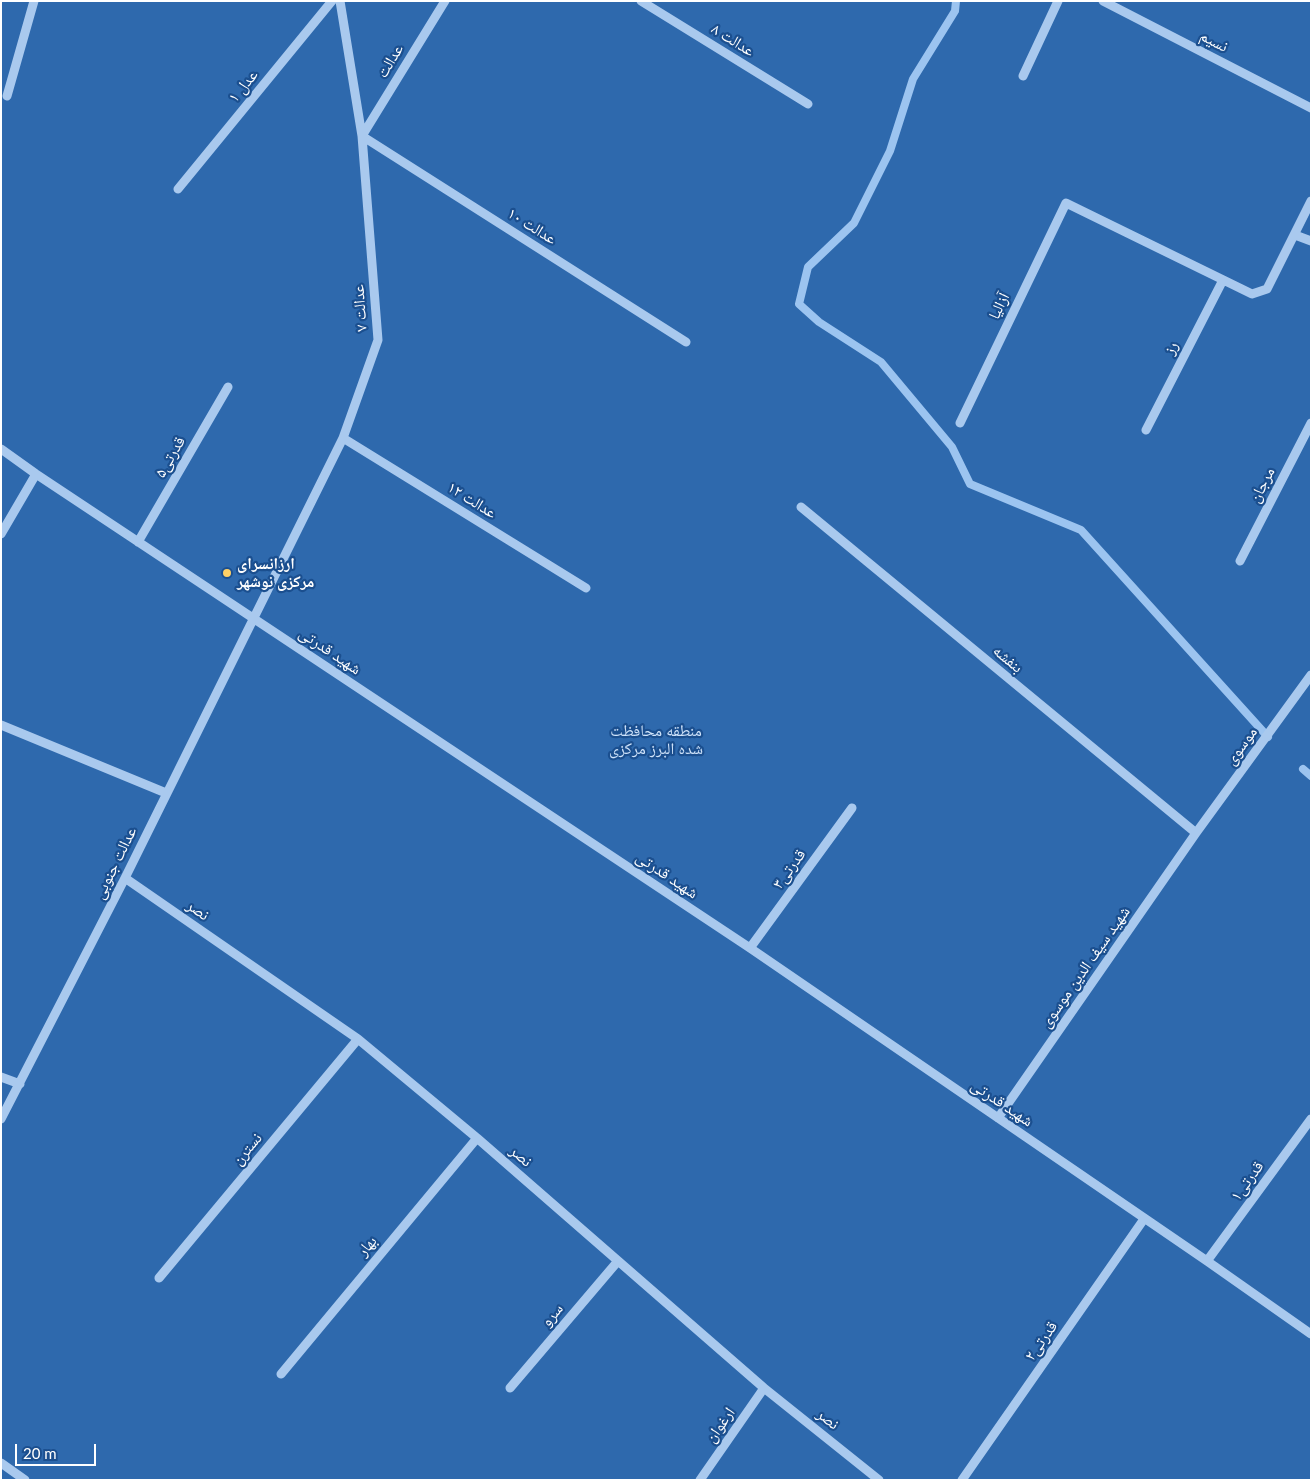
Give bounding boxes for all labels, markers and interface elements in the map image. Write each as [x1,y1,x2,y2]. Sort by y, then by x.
street label: عدالت ۸ [708,19,758,61]
street label: نسیم [1197,26,1231,56]
street label: عدالت [373,41,407,81]
street label: عدل ۱ [224,66,262,106]
street label: عدالت ۱۰ [504,203,560,249]
street label: ۷ عدالت [349,284,371,332]
street label: آزالیا [984,290,1014,322]
street label: رز [1160,338,1182,358]
street label: قدرتی۵ [151,433,189,481]
street label: مرجان [1245,464,1279,506]
street label: عدالت ۱۲ [444,477,500,523]
place label: ارزانسرای مرکزی نوشهر [237,554,314,592]
marker: ارزانسرای مرکزی نوشهر [221,567,233,579]
street label: شهید قدرتی [295,623,365,679]
street label: بنفشه [989,641,1027,677]
park label: منطقه محافظت شده البرز مرکزی [609,721,703,759]
street label: موسوی [1221,723,1261,769]
street label: عدالت جنوبی [89,824,141,902]
street label: قدرتی۳ [768,846,810,892]
street label: شهید قدرتی [632,847,702,903]
street label: نصر [183,895,213,925]
street label: شهید سیف الدین موسوی [1036,903,1134,1031]
street label: شهید قدرتی [967,1075,1037,1131]
street label: نسترن [228,1129,266,1169]
street label: نصر [506,1141,536,1171]
street label: قدرتی۱ [1226,1158,1268,1204]
street label: بهار [353,1232,381,1260]
street label: سرو [537,1299,567,1331]
street label: قدرتی۲ [1020,1317,1062,1365]
street label: ارغوان [701,1404,739,1446]
street label: نصر [813,1404,843,1434]
scale bar [18,1434,99,1466]
text: 20 m [23,1444,57,1462]

